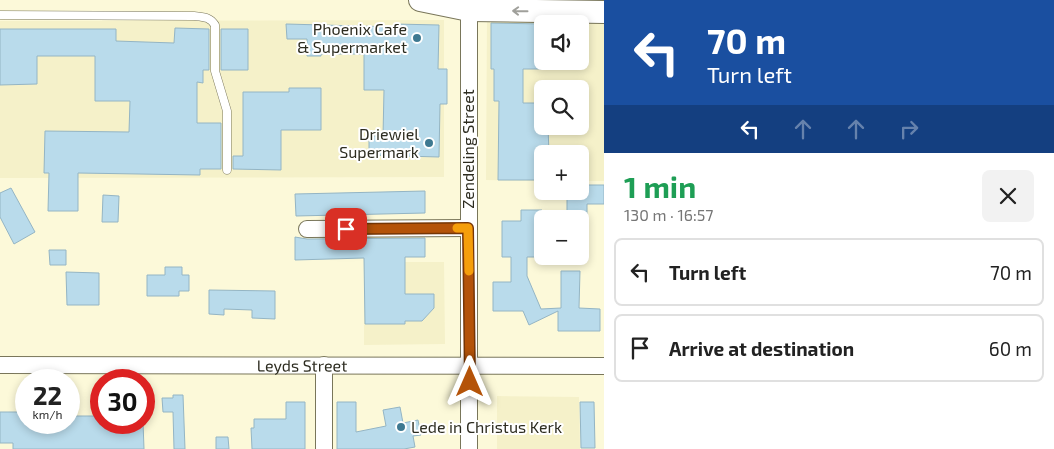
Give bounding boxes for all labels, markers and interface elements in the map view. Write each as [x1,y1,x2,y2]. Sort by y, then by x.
one-way arrow [513,6,529,15]
map controls [534,15,589,265]
button: sound [534,15,589,70]
place label: Phoenix Cafe & Supermarket [297,19,407,56]
text: 70 m [707,19,786,61]
icon: left [624,20,689,85]
marker: Phoenix Cafe & Supermarket [411,32,423,44]
text: Turn left [707,61,792,87]
button: search [534,80,589,135]
street label: Zendeling Street [458,89,477,209]
icon: left [736,115,764,143]
icon: ahead [789,115,817,143]
icon: ahead [842,115,870,143]
icon: right [895,115,923,143]
place label: Driewiel Supermark [339,124,419,161]
marker: Driewiel Supermark [423,137,435,149]
button: + [534,145,589,200]
text: 1 min [624,168,696,204]
button: close [982,170,1034,222]
text: 130 m · 16:57 [624,205,713,224]
pin [325,208,367,250]
button: − [534,210,589,265]
icon: arrive [332,215,360,243]
icon: left [626,258,654,286]
text: Turn left [669,261,746,284]
text: 70 m [990,261,1032,284]
icon: arrive [626,334,654,362]
text: Arrive at destination [669,337,854,360]
text: 60 m [989,337,1032,360]
street label: Leyds Street [257,355,347,375]
position arrow [443,355,495,407]
speed limit sign: 30 [90,369,155,434]
text: 22 [33,380,62,410]
text: km/h [33,407,62,421]
place label: Lede in Christus Kerk [411,417,562,436]
marker: Lede in Christus Kerk [395,421,407,433]

